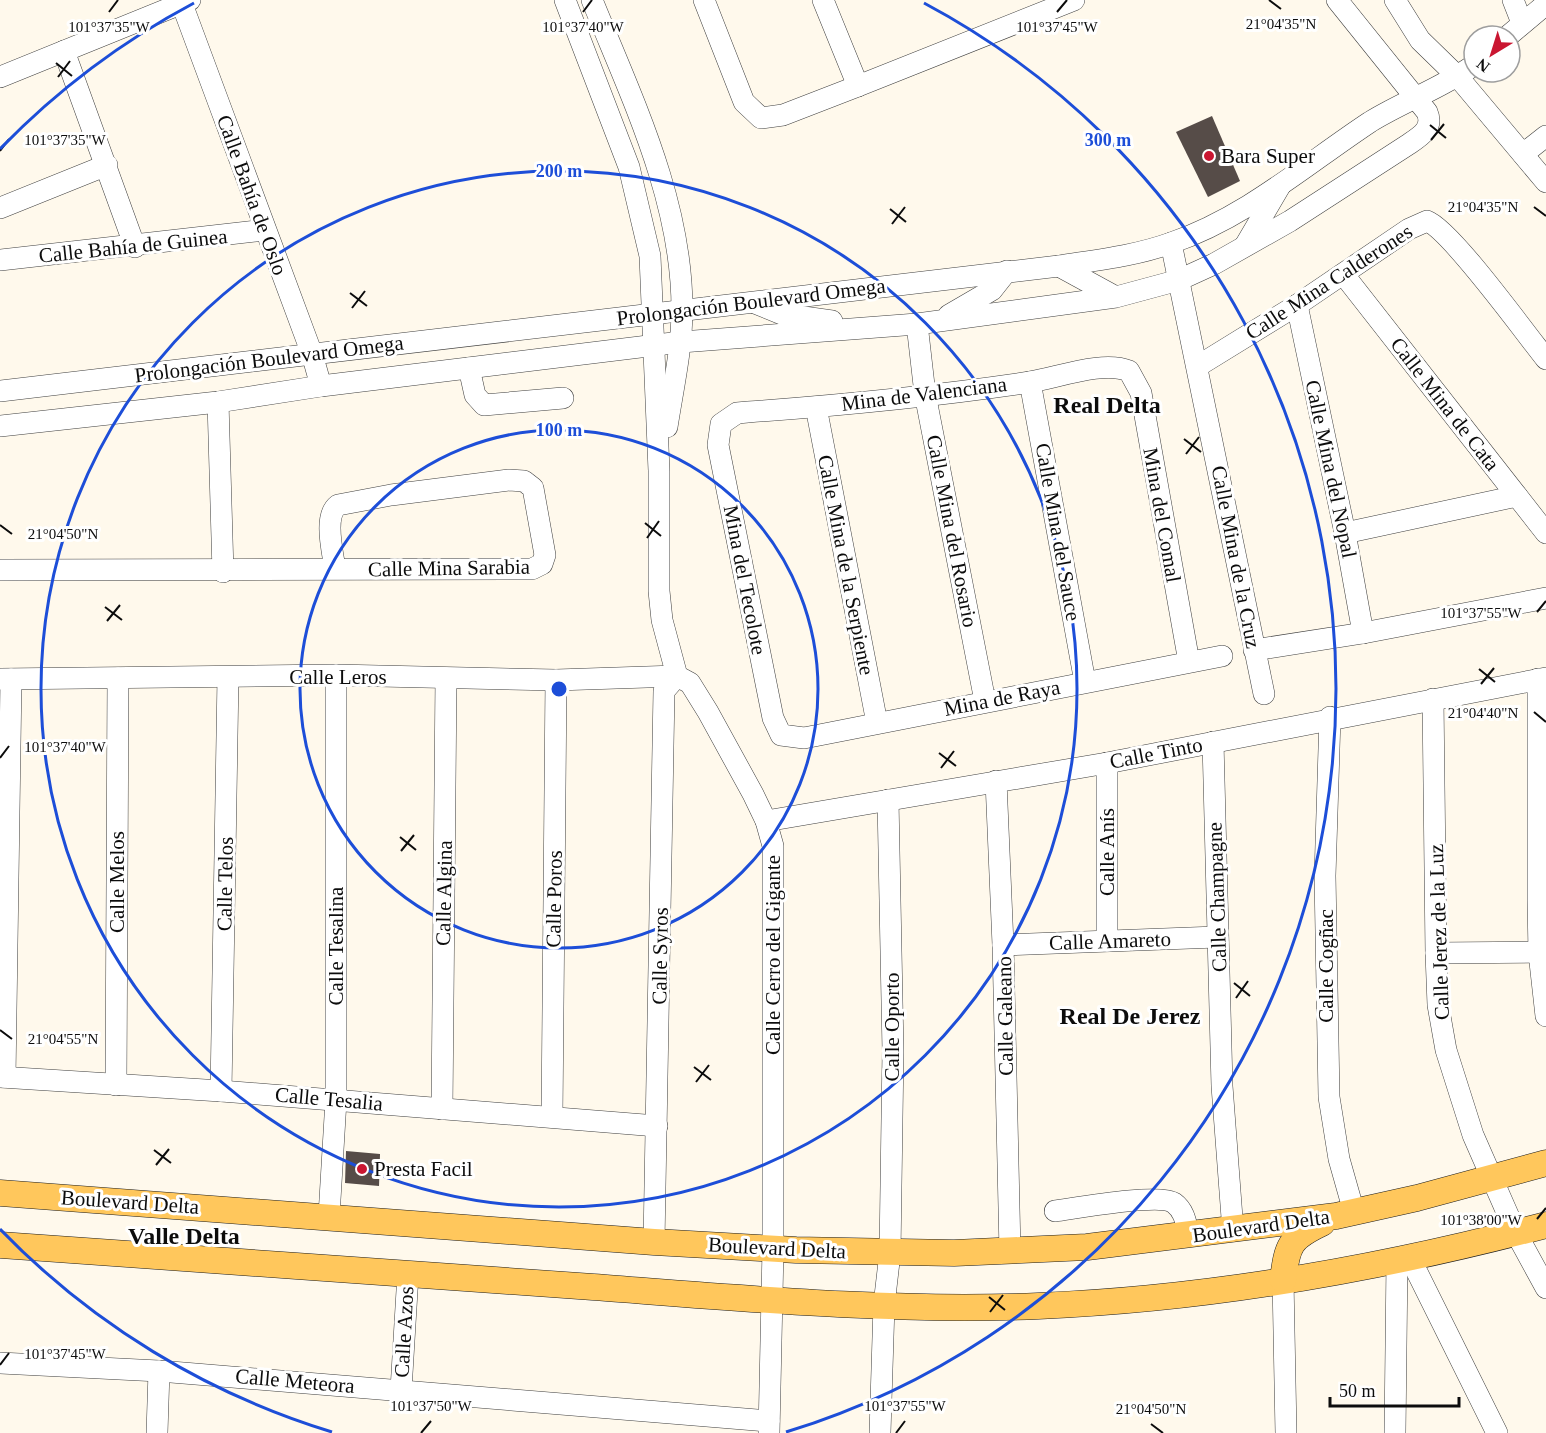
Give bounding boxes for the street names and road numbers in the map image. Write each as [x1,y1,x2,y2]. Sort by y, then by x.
street label: Calle Bahía de Oslo [212,112,292,278]
street label: Calle Mina Calderones [1241,219,1417,345]
street label: Calle Bahía de Guinea [38,224,229,268]
street label: Prolongación Boulevard Omega [615,274,887,330]
street label: Prolongación Boulevard Omega [133,331,405,387]
street label: Calle Mina de Cata [1385,333,1505,476]
street label: Mina de Valenciana [840,372,1009,416]
street label: Calle Mina del Nopal [1300,378,1362,560]
street label: Calle Mina del Rosario [922,433,982,629]
street label: Calle Mina del Sauce [1031,441,1085,623]
street label: Mina del Comal [1138,446,1186,584]
street label: Calle Mina de la Serpiente [813,453,879,677]
street label: Calle Mina de la Cruz [1207,464,1265,650]
street label: Mina del Tecolote [719,503,771,657]
street label: Calle Mina Sarabia [368,555,531,581]
street label: Calle Leros [289,665,387,689]
street label: Mina de Raya [942,675,1063,721]
street label: Calle Tinto [1108,732,1204,774]
street label: Calle Anís [1095,808,1119,896]
street label: Calle Champagne [1202,822,1232,972]
street label: Calle Melos [105,831,129,933]
street label: Calle Telos [212,837,238,931]
street label: Calle Algina [431,839,457,946]
street label: Calle Jerez de la Luz [1424,844,1454,1020]
street label: Calle Poros [541,850,567,948]
street label: Calle Cerro del Gigante [761,855,785,1055]
street label: Calle Tesalina [324,886,348,1005]
street label: Calle Syros [647,907,673,1005]
street label: Calle Cogñac [1314,909,1338,1023]
street label: Calle Amareto [1049,927,1171,955]
street label: Calle Galeano [992,956,1018,1076]
street label: Calle Oporto [880,972,904,1082]
street label: Calle Tesalia [274,1082,385,1116]
street label: Boulevard Delta [60,1185,200,1219]
street label: Boulevard Delta [1191,1204,1332,1248]
street label: Boulevard Delta [707,1232,847,1264]
street label: Calle Azos [390,1286,418,1378]
street label: Calle Meteora [234,1364,356,1398]

